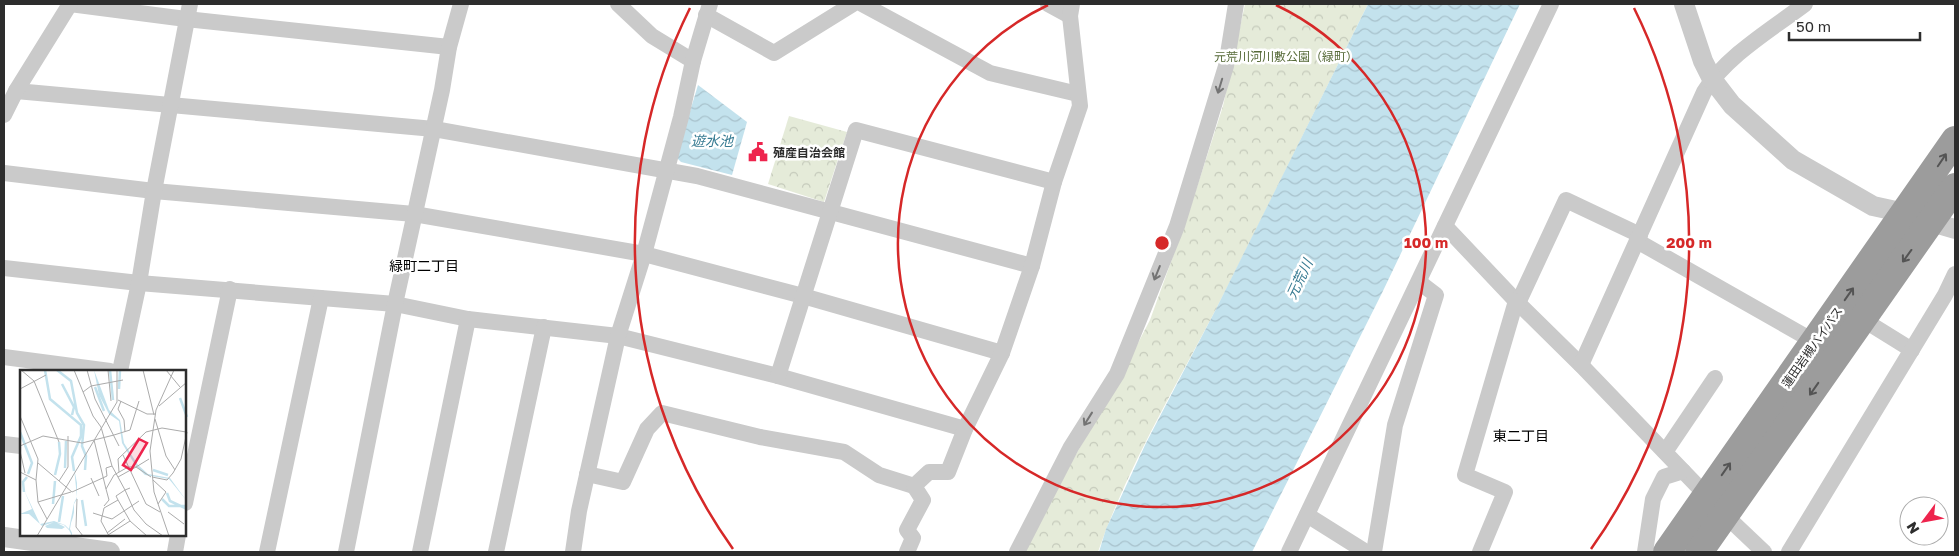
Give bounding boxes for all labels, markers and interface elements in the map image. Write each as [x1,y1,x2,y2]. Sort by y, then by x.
scale bar [1789,10,1920,42]
text: 50 m [1796,17,1831,35]
park label: 元荒川河川敷公園（緑町） [1214,49,1358,64]
one-way arrow [1214,77,1224,93]
water label: 遊水池 [691,132,735,149]
public building icon: 殖産自治会館 [747,141,769,163]
place label: 殖産自治会館 [773,145,845,160]
one-way arrow [1937,153,1947,167]
text: 100 m [1404,233,1448,251]
text: 200 m [1666,233,1712,251]
centre of rings [1153,234,1171,252]
one-way arrow [1902,248,1912,262]
water label: 元荒川 [1282,255,1316,302]
district label: 緑町二丁目 [389,257,459,274]
one-way arrow [1152,265,1162,280]
one-way arrow [1844,287,1854,301]
street label: 蓮田岩槻バイパス [1778,303,1846,391]
inset map [20,370,186,536]
one-way arrow [1809,381,1819,395]
one-way arrow [1083,412,1093,426]
district label: 東二丁目 [1493,427,1549,444]
one-way arrow [1720,463,1731,477]
north arrow [1899,496,1949,546]
text: N [1903,519,1923,537]

